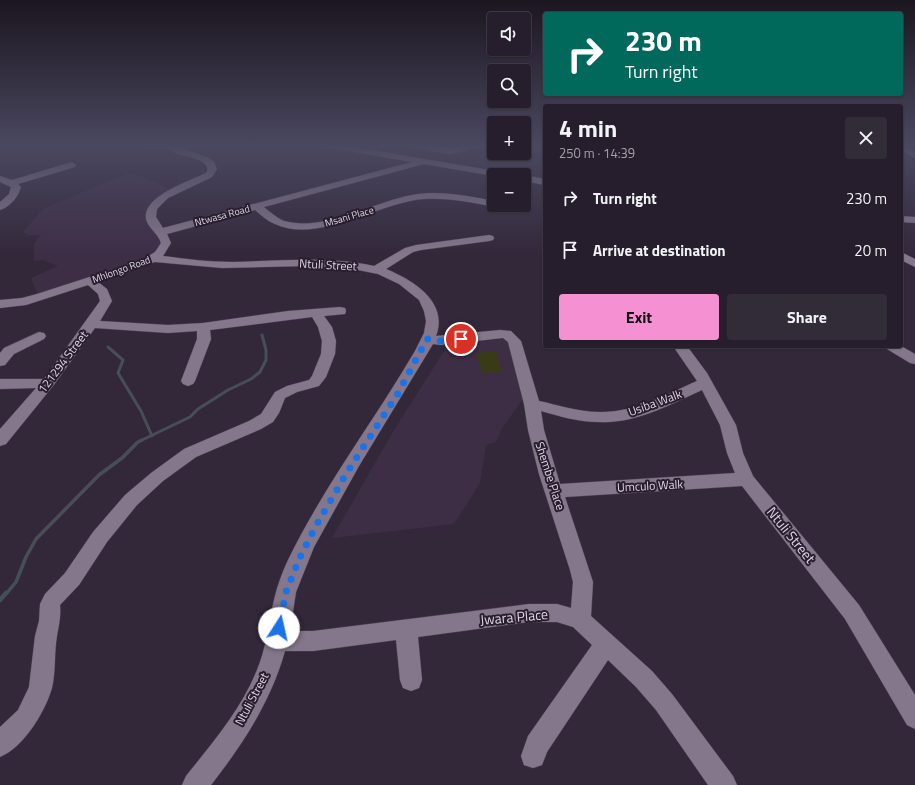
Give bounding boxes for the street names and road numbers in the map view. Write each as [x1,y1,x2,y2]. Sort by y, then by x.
street label: Ntwasa Road [193,201,251,230]
street label: Msani Place [323,202,375,231]
street label: Mhlongo Road [90,252,152,287]
street label: Ntuli Street [299,254,358,276]
street label: 121294 Street [33,326,93,397]
street label: Usiba Walk [625,384,685,421]
street label: Shembe Place [530,439,571,513]
street label: Umculo Walk [616,474,684,497]
street label: Ntuli Street [762,502,821,567]
street label: Jwara Place [479,603,549,630]
street label: Ntuli Street [230,668,274,729]

